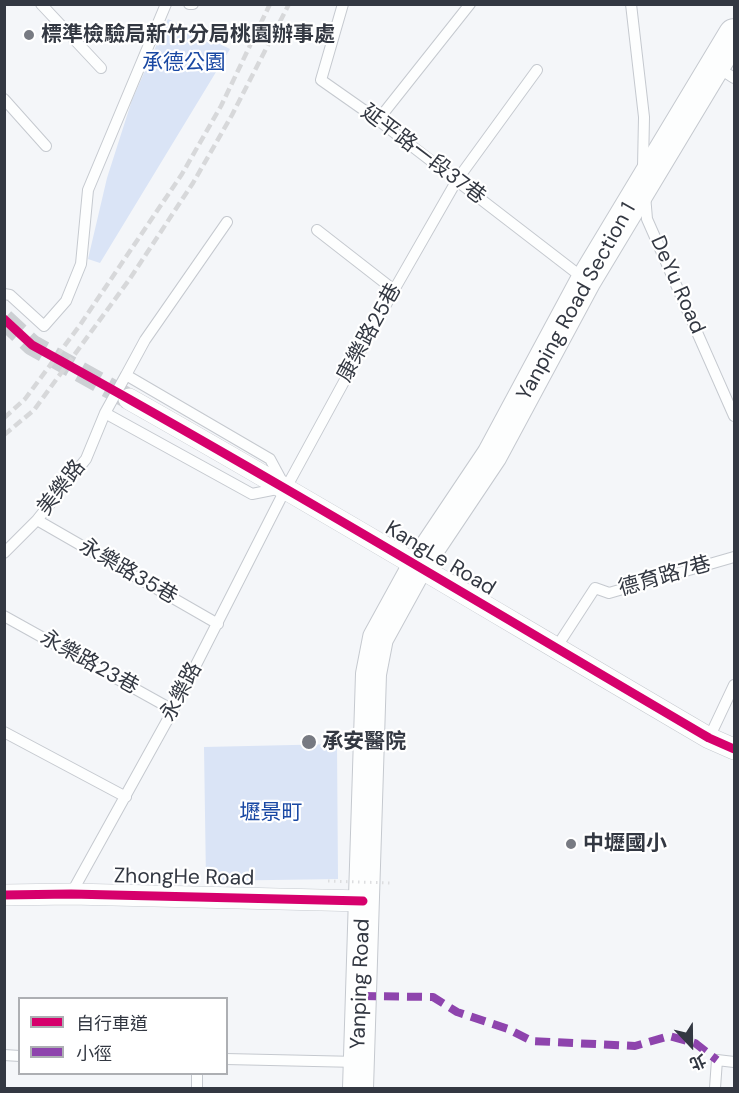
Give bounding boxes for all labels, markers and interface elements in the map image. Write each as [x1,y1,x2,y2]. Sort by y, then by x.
place label: 標準檢驗局新竹分局桃園辦事處 [41,22,335,48]
marker: 標準檢驗局新竹分局桃園辦事處 [22,28,36,42]
park label: 承德公園 [142,50,226,76]
street label: 延平路一段37巷 [356,100,490,210]
street label: Yanping Road Section 1 [512,199,642,405]
street label: DeYu Road [644,232,710,338]
street label: 康樂路25巷 [333,279,407,387]
street label: 美樂路 [33,455,91,521]
street label: KangLe Road [380,516,500,602]
street label: 永樂路35巷 [74,534,182,610]
street label: 德育路7巷 [616,552,714,602]
street label: 永樂路23巷 [35,626,143,700]
street label: 永樂路 [156,658,208,726]
place label: 承安醫院 [322,729,406,755]
marker: 承安醫院 [300,733,318,751]
park label: 壢景町 [240,800,302,826]
place label: 中壢國小 [583,831,667,857]
marker: 中壢國小 [564,837,578,851]
street label: ZhongHe Road [114,864,254,892]
street label: Yanping Road [346,918,376,1050]
legend [18,997,228,1075]
text: 自行車道 [76,1012,148,1036]
north arrow [661,1015,721,1075]
text: 小徑 [76,1042,112,1066]
text: 北 [687,1049,709,1075]

